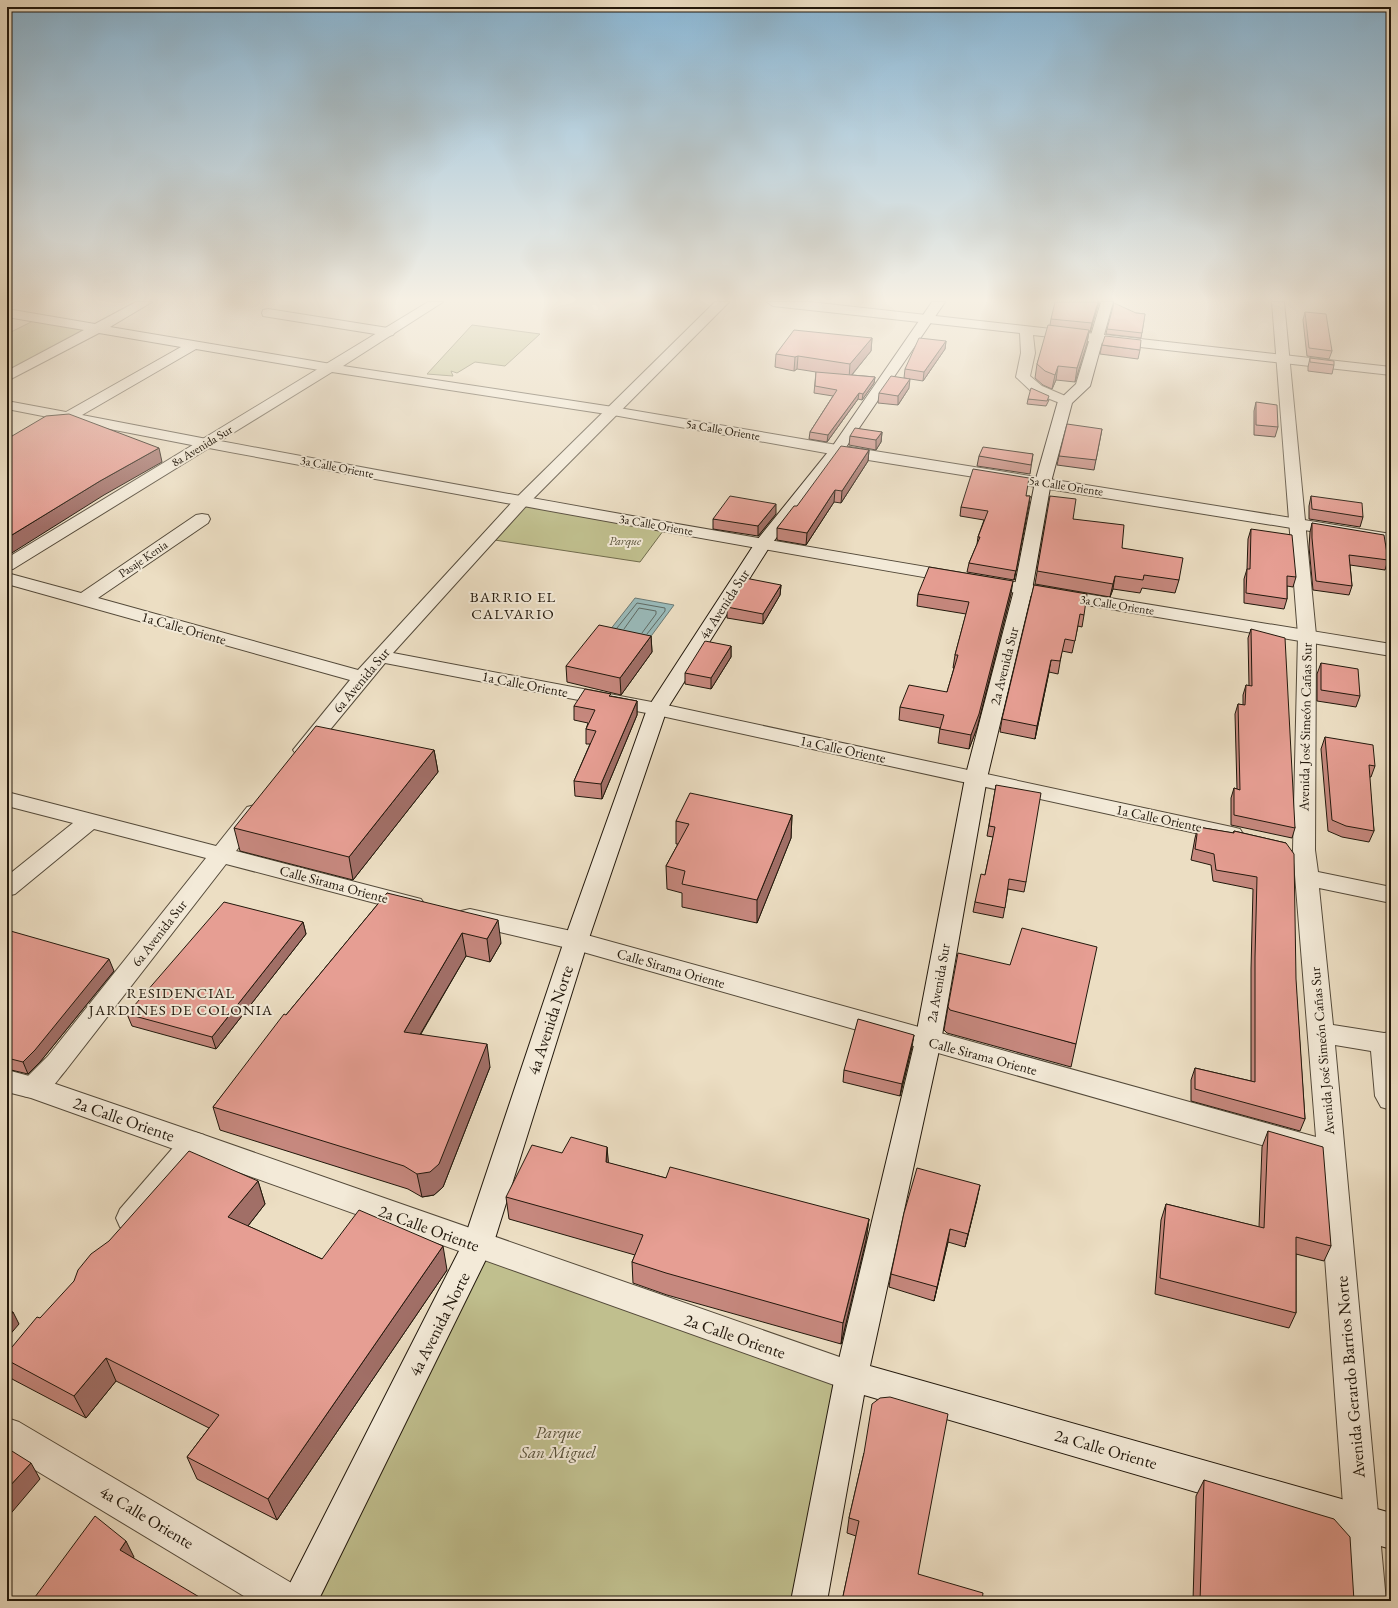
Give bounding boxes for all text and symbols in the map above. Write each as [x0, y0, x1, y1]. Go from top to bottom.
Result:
street label: 5a Calle Oriente [685, 416, 761, 444]
street label: 8a Avenida Sur [169, 422, 235, 470]
street label: 3a Calle Oriente [299, 452, 375, 482]
street label: 5a Calle Oriente [1028, 472, 1104, 500]
street label: 3a Calle Oriente [618, 511, 694, 539]
park label: Parque [609, 533, 642, 549]
street label: Pasaje Kenia [115, 537, 171, 581]
street label: 4a Avenida Sur [695, 565, 753, 642]
district label: BARRIO EL CALVARIO [470, 587, 556, 623]
street label: 3a Calle Oriente [1079, 591, 1155, 619]
street label: 1a Calle Oriente [140, 607, 229, 649]
street label: 2a Avenida Sur [986, 625, 1022, 707]
street label: Avenida José Simeón Cañas Sur [1295, 642, 1315, 812]
street label: 6a Avenida Sur [328, 643, 394, 716]
street label: 1a Calle Oriente [481, 667, 570, 701]
street label: 1a Calle Oriente [799, 731, 888, 767]
street label: 1a Calle Oriente [1115, 800, 1204, 836]
street label: Calle Sirama Oriente [278, 861, 391, 907]
street label: 6a Avenida Sur [127, 896, 191, 970]
street label: 2a Avenida Sur [922, 942, 954, 1024]
street label: Calle Sirama Oriente [615, 944, 728, 992]
street label: 4a Avenida Norte [522, 962, 578, 1078]
street label: Avenida José Simeón Cañas Sur [1306, 966, 1338, 1137]
district label: RESIDENCIAL JARDINES DE COLONIA [87, 983, 273, 1019]
street label: Calle Sirama Oriente [927, 1033, 1040, 1079]
street label: 2a Calle Oriente [70, 1091, 178, 1147]
street label: 2a Calle Oriente [376, 1200, 483, 1257]
street label: 4a Avenida Norte [403, 1268, 475, 1380]
street label: Avenida Gerardo Barrios Norte [1330, 1275, 1370, 1480]
street label: 2a Calle Oriente [681, 1308, 789, 1364]
park label: Parque San Miguel [519, 1421, 597, 1463]
street label: 2a Calle Oriente [1052, 1424, 1160, 1474]
street label: 4a Calle Oriente [96, 1480, 198, 1554]

